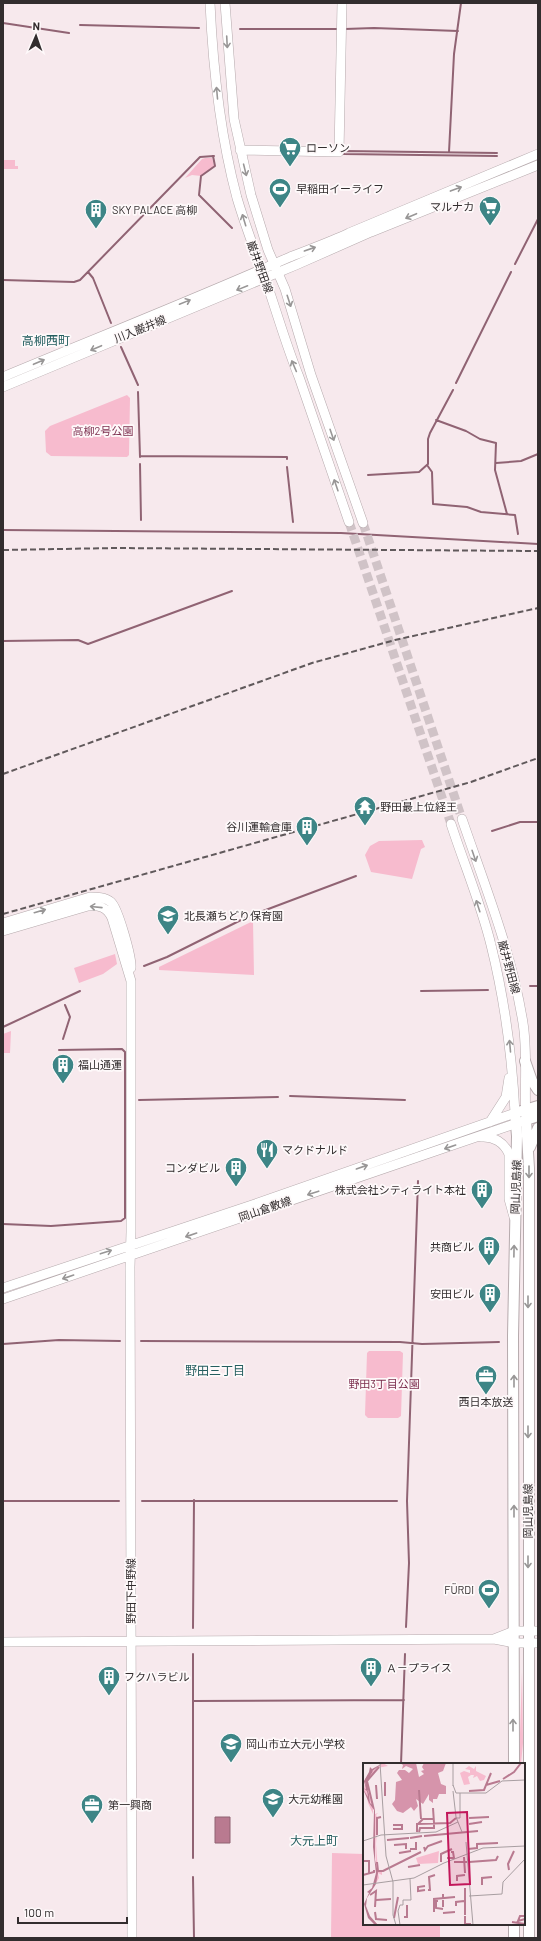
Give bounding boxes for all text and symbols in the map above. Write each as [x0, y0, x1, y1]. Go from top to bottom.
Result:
north arrow [16, 16, 56, 56]
text: N [32, 19, 40, 32]
one-way arrow [224, 35, 231, 48]
one-way arrow [214, 87, 221, 100]
supermarket icon: ローソン [277, 135, 303, 168]
place label: ローソン [306, 141, 350, 154]
one-way arrow [242, 164, 249, 177]
sports icon: 早稲田イーライフ [267, 176, 293, 209]
place label: 早稲田イーライフ [296, 182, 384, 195]
one-way arrow [450, 184, 462, 192]
supermarket icon: マルナカ [477, 194, 503, 227]
building icon: SKY PALACE 高柳 [83, 197, 109, 230]
place label: マルナカ [430, 200, 474, 213]
place label: SKY PALACE 高柳 [112, 203, 197, 216]
one-way arrow [405, 213, 417, 220]
one-way arrow [240, 214, 247, 227]
street label: 巌井野田線 [245, 239, 276, 295]
one-way arrow [304, 245, 316, 253]
one-way arrow [236, 284, 248, 292]
one-way arrow [286, 294, 293, 307]
one-way arrow [179, 298, 191, 306]
street label: 川入巌井線 [112, 312, 168, 345]
district label: 高柳西町 [22, 333, 70, 347]
one-way arrow [90, 344, 102, 352]
one-way arrow [33, 358, 45, 366]
one-way arrow [290, 360, 298, 372]
park label: 高柳2号公園 [73, 424, 133, 437]
one-way arrow [329, 429, 337, 441]
one-way arrow [332, 480, 340, 492]
temple icon: 野田最上位経王 [352, 794, 378, 827]
place label: 野田最上位経王 [380, 800, 457, 813]
building icon: 谷川運輸倉庫 [294, 814, 320, 847]
place label: 谷川運輸倉庫 [226, 820, 292, 833]
one-way arrow [471, 850, 479, 862]
one-way arrow [474, 901, 482, 913]
one-way arrow [90, 903, 103, 910]
school or university icon: 北長瀬ちどり保育園 [155, 903, 181, 936]
one-way arrow [34, 907, 47, 914]
place label: 北長瀬ちどり保育園 [184, 909, 283, 922]
street label: 巌井野田線 [496, 939, 523, 995]
one-way arrow [507, 1040, 514, 1053]
building icon: 福山通運 [50, 1052, 76, 1085]
place label: 福山通運 [78, 1058, 122, 1071]
restaurant icon: マクドナルド [254, 1137, 280, 1170]
place label: マクドナルド [282, 1143, 348, 1156]
one-way arrow [444, 1143, 456, 1151]
building icon: コンダビル [223, 1155, 249, 1188]
street label: 岡山児島線 [508, 1159, 523, 1215]
place label: コンダビル [165, 1161, 220, 1174]
one-way arrow [356, 1163, 369, 1170]
one-way arrow [525, 1165, 533, 1178]
building icon: 株式会社シティライト本社 [469, 1177, 495, 1210]
place label: 株式会社シティライト本社 [335, 1183, 466, 1196]
one-way arrow [308, 1189, 320, 1197]
street label: 岡山倉敷線 [237, 1193, 293, 1224]
one-way arrow [185, 1232, 197, 1240]
building icon: 共商ビル [476, 1234, 502, 1267]
place label: 共商ビル [430, 1240, 474, 1253]
one-way arrow [510, 1245, 518, 1258]
one-way arrow [99, 1248, 112, 1255]
one-way arrow [62, 1274, 74, 1282]
building icon: 安田ビル [477, 1281, 503, 1314]
place label: 安田ビル [430, 1287, 474, 1300]
one-way arrow [524, 1295, 532, 1308]
district label: 野田三丁目 [185, 1363, 245, 1377]
office icon: 西日本放送 [473, 1363, 499, 1396]
one-way arrow [510, 1375, 518, 1388]
park label: 野田3丁目公園 [348, 1377, 420, 1390]
place label: 西日本放送 [459, 1395, 514, 1408]
one-way arrow [524, 1425, 532, 1438]
street label: 岡山児島線 [521, 1484, 534, 1539]
one-way arrow [510, 1505, 518, 1518]
one-way arrow [524, 1555, 532, 1568]
street label: 野田下中野線 [124, 1558, 137, 1624]
sports icon: FÜRDI [476, 1577, 502, 1610]
place label: FÜRDI [444, 1582, 474, 1596]
building icon: Ａ－プライス [358, 1655, 384, 1688]
place label: Ａ－プライス [386, 1661, 452, 1674]
building icon: フクハラビル [96, 1664, 122, 1697]
place label: フクハラビル [124, 1670, 189, 1683]
one-way arrow [509, 1719, 517, 1732]
school or university icon: 岡山市立大元小学校 [218, 1731, 244, 1764]
place label: 岡山市立大元小学校 [246, 1737, 345, 1750]
inset map [363, 1763, 525, 1925]
school or university icon: 大元幼稚園 [260, 1786, 286, 1819]
office icon: 第一興商 [79, 1792, 105, 1825]
place label: 大元幼稚園 [288, 1792, 343, 1805]
place label: 第一興商 [108, 1798, 152, 1811]
district label: 大元上町 [290, 1833, 338, 1847]
scale bar [18, 1899, 127, 1925]
text: 100 m [24, 1905, 54, 1919]

